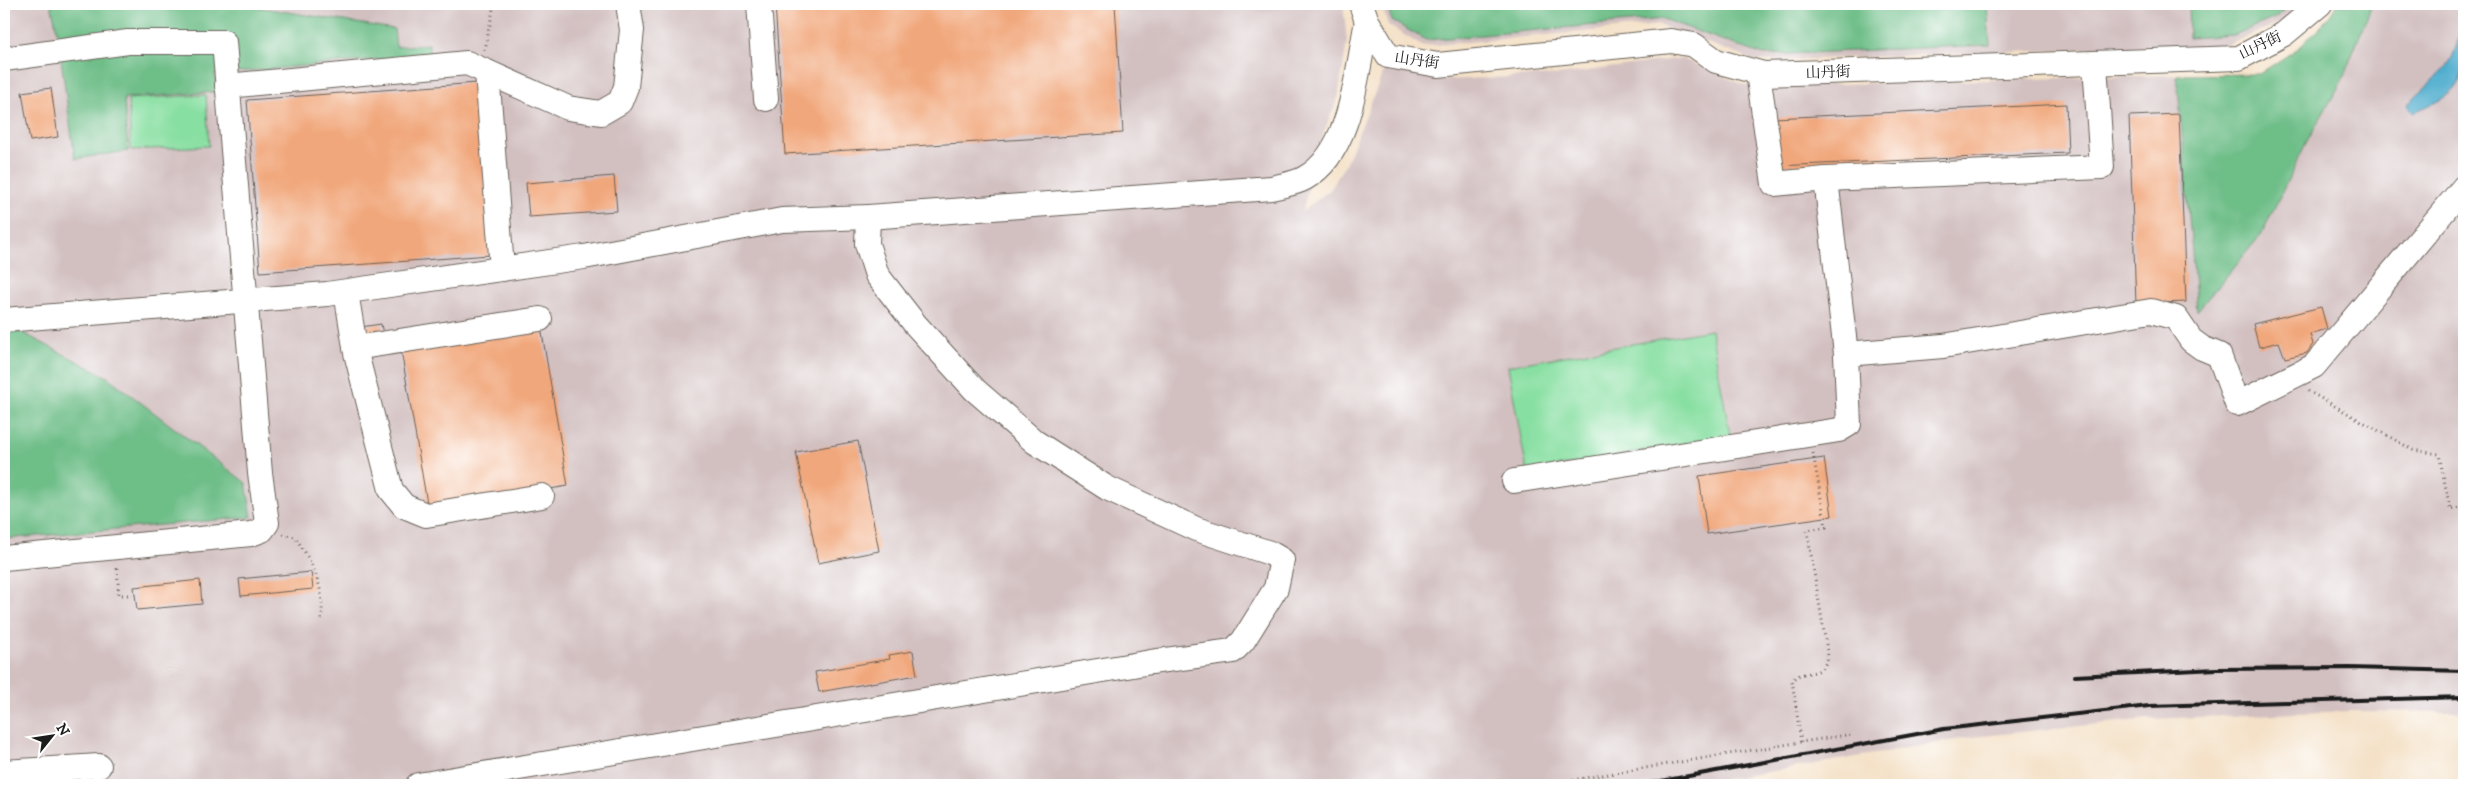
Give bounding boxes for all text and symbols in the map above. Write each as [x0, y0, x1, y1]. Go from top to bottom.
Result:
street label: 山丹街 [2236, 27, 2285, 64]
street label: 山丹街 [1393, 48, 1441, 73]
street label: 山丹街 [1805, 62, 1851, 83]
north arrow [28, 712, 78, 762]
text: N [52, 721, 73, 740]

